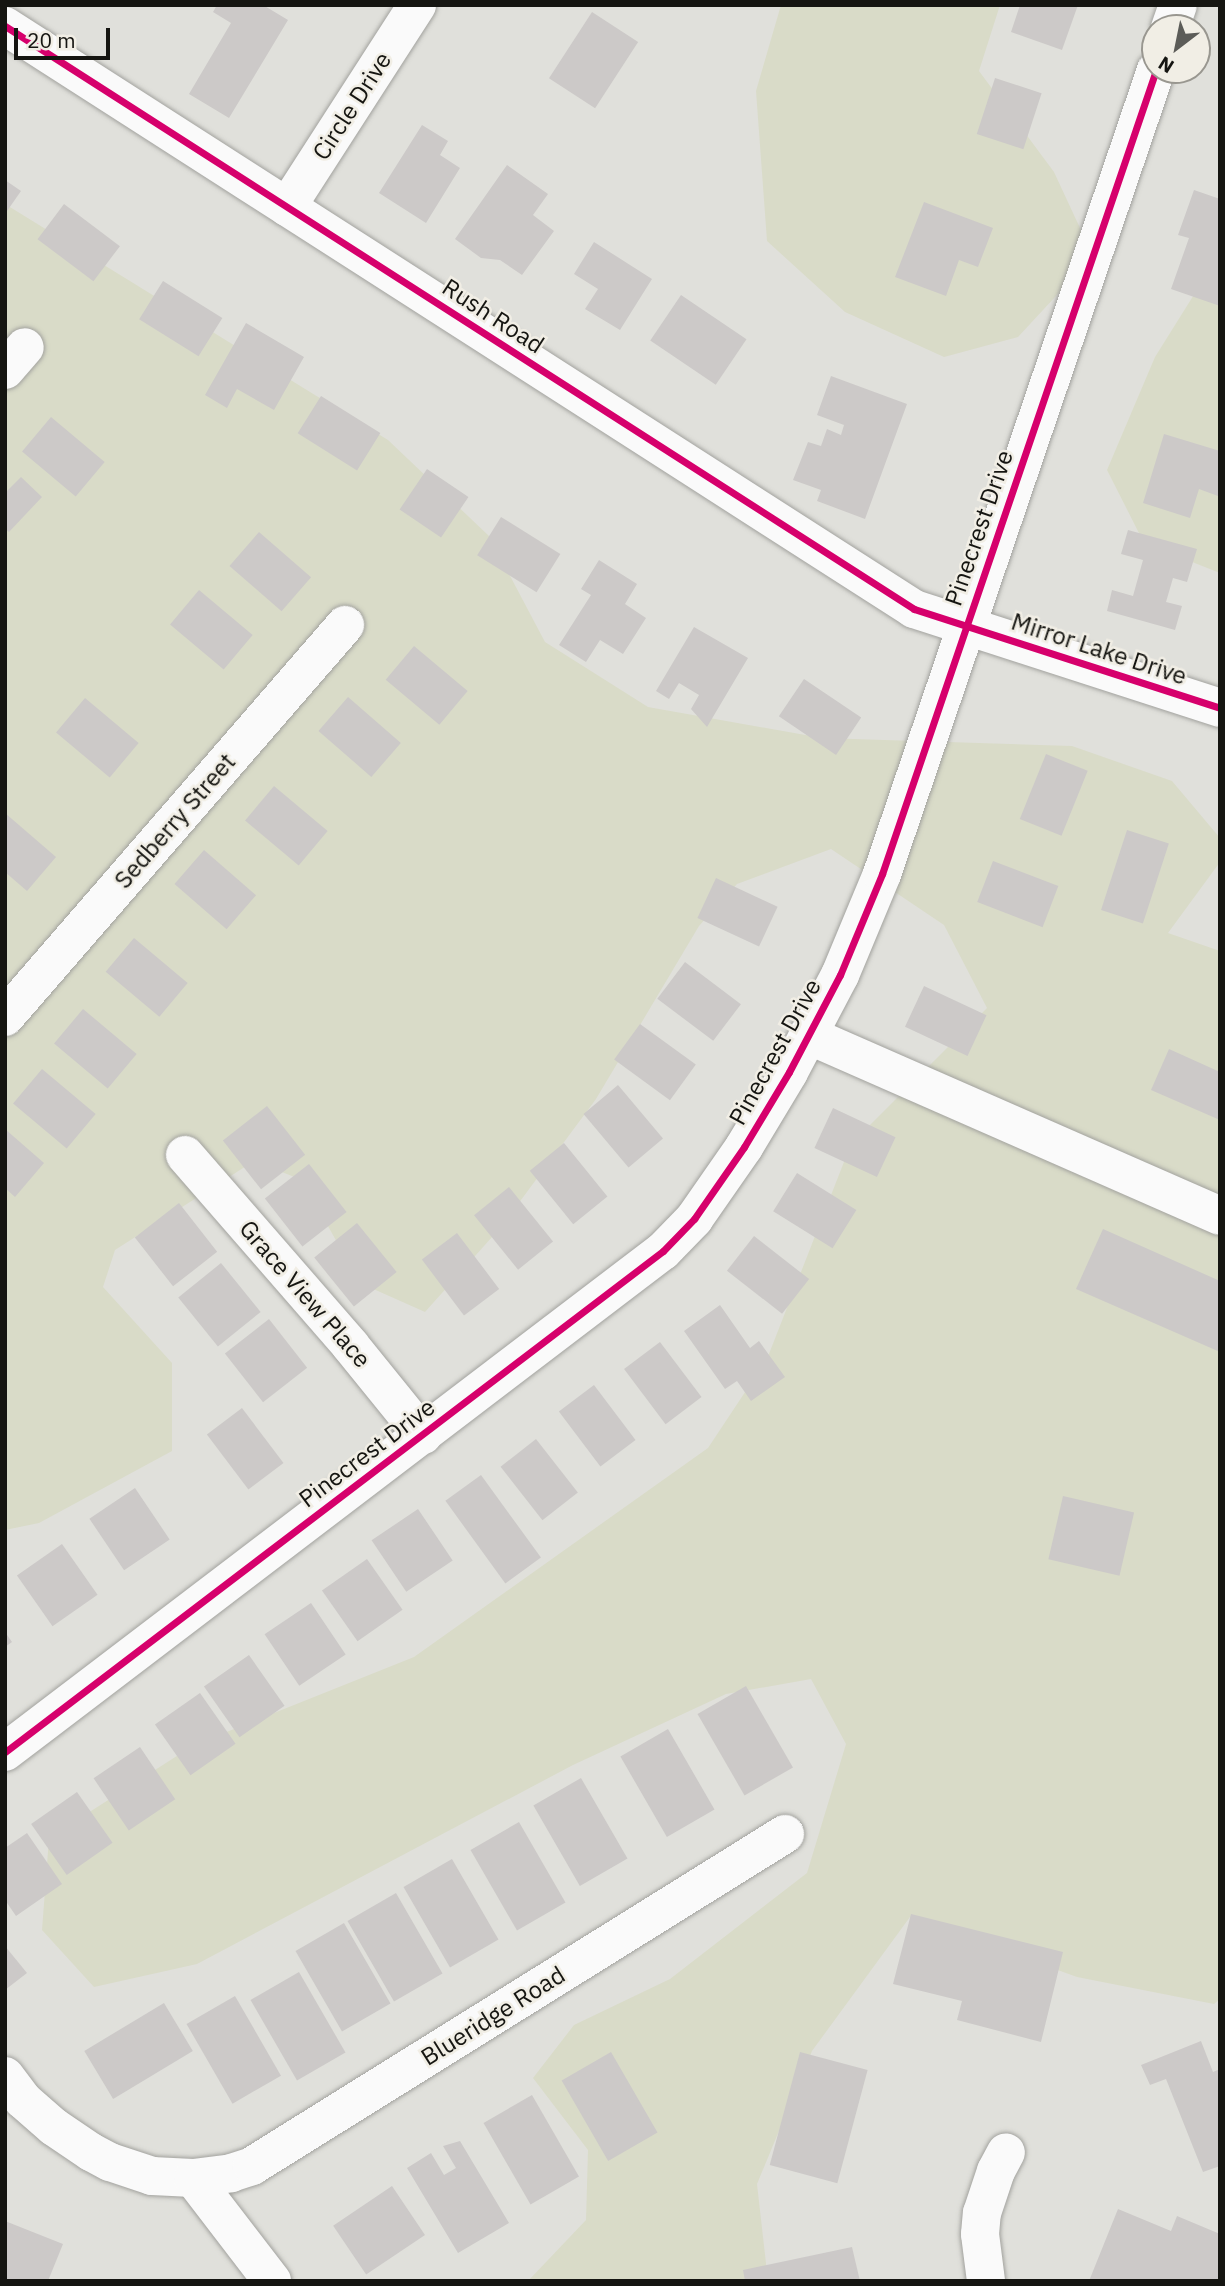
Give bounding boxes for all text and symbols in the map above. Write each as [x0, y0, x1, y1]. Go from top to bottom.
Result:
scale bar [18, 14, 114, 58]
north arrow [1141, 14, 1211, 84]
text: 20 m [27, 26, 76, 54]
street label: Circle Drive [306, 47, 398, 165]
text: N [1154, 51, 1178, 79]
street label: Rush Road [437, 273, 549, 359]
street label: Pinecrest Drive [939, 446, 1019, 610]
street label: Mirror Lake Drive [1008, 607, 1190, 691]
street label: Sedberry Street [109, 748, 241, 894]
street label: Pinecrest Drive [723, 974, 827, 1130]
street label: Grace View Place [233, 1214, 377, 1374]
street label: Pinecrest Drive [293, 1393, 441, 1513]
street label: Blueridge Road [416, 1960, 570, 2072]

